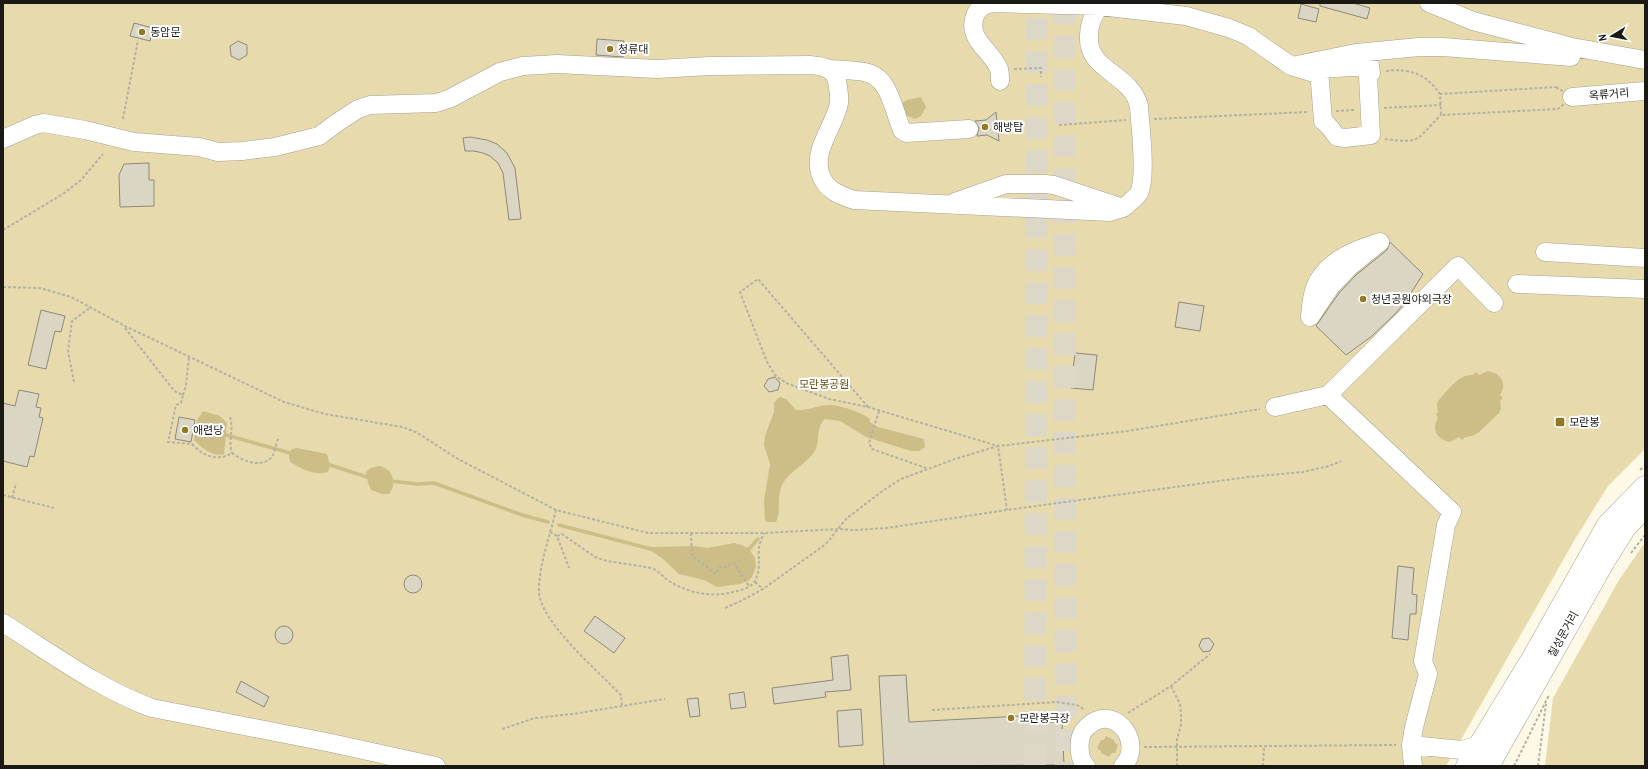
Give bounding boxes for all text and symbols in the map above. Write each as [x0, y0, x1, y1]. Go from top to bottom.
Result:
north arrow [1592, 16, 1632, 56]
place label: 동암문 [150, 25, 180, 39]
marker: 동암문 [137, 27, 147, 37]
text: N [1595, 33, 1610, 42]
place label: 청류대 [618, 42, 648, 56]
marker: 청류대 [605, 44, 615, 54]
street label: 옥류거리 [1588, 85, 1630, 103]
place label: 해방탑 [993, 120, 1023, 134]
marker: 해방탑 [980, 122, 990, 132]
place label: 청년공원야외극장 [1371, 292, 1452, 306]
marker: 청년공원야외극장 [1358, 294, 1368, 304]
park label: 모란봉공원 [799, 377, 849, 391]
place label: 모란봉 [1569, 415, 1599, 429]
marker: 모란봉 [1554, 416, 1566, 428]
place label: 애련당 [193, 423, 223, 437]
marker: 애련당 [180, 425, 190, 435]
street label: 칠성문거리 [1545, 608, 1581, 660]
place label: 모란봉극장 [1019, 711, 1070, 725]
marker: 모란봉극장 [1006, 713, 1016, 723]

